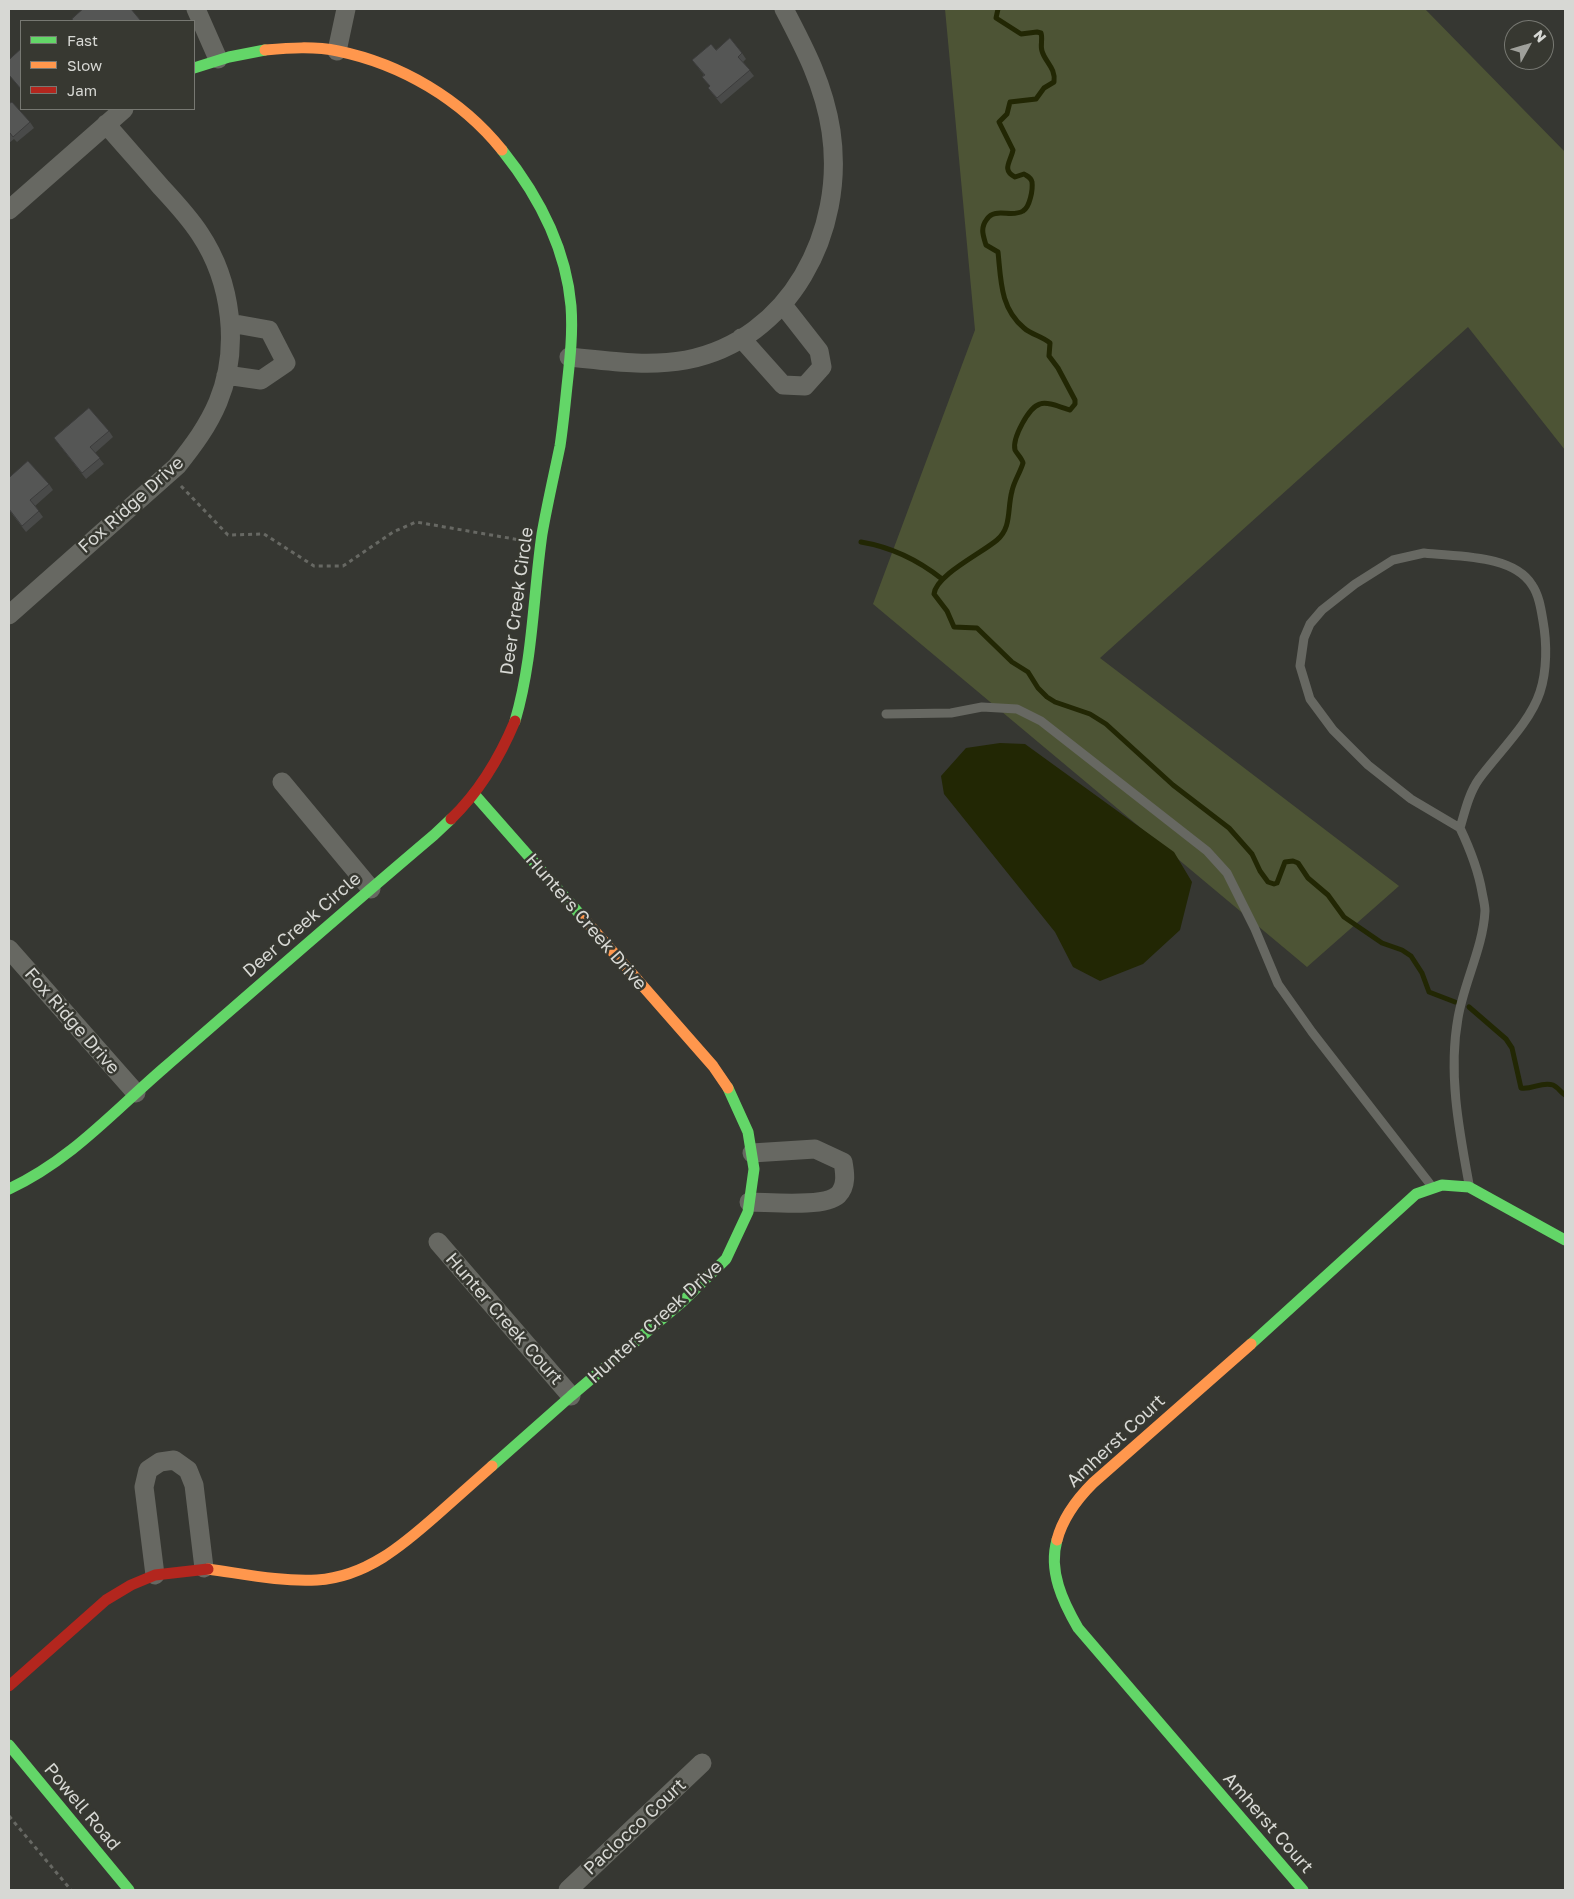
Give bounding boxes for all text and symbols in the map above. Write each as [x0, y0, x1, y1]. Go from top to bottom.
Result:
legend [20, 20, 195, 110]
north arrow [1504, 20, 1554, 70]
text: N [1530, 26, 1550, 45]
text: Fast [67, 31, 98, 49]
text: Slow [67, 56, 102, 74]
text: Jam [67, 81, 97, 99]
street label: Fox Ridge Drive [74, 452, 188, 558]
street label: Deer Creek Circle [496, 526, 538, 676]
street label: Hunters Creek Drive [521, 849, 651, 995]
street label: Deer Creek Circle [239, 868, 365, 982]
street label: Fox Ridge Drive [20, 963, 124, 1079]
street label: Hunter Creek Court [441, 1249, 567, 1389]
street label: Hunters Creek Drive [583, 1256, 727, 1388]
street label: Amherst Court [1062, 1390, 1170, 1492]
street label: Powell Road [39, 1759, 125, 1855]
street label: Amherst Court [1218, 1768, 1318, 1878]
street label: Paclocco Court [580, 1774, 690, 1880]

